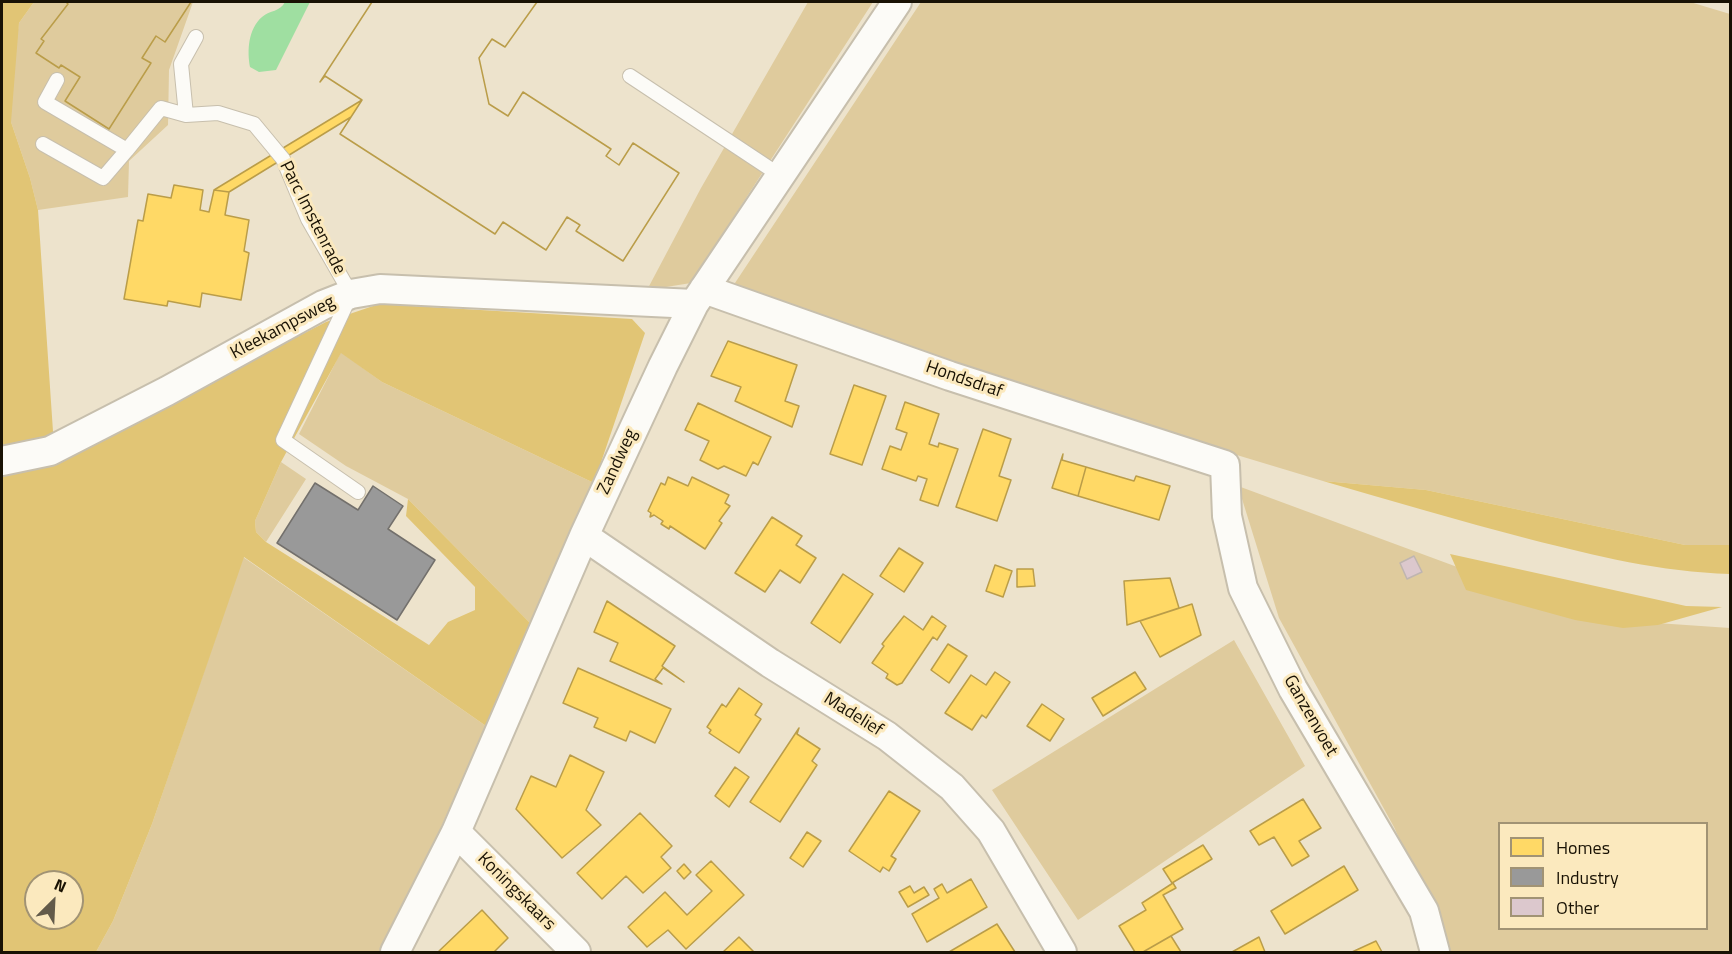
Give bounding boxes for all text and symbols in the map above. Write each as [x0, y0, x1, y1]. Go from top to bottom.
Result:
street label: Parc Imstenrade [274, 158, 350, 278]
street label: Kleekampsweg [227, 291, 339, 365]
street label: Hondsdraf [923, 357, 1005, 403]
street label: Zandweg [593, 426, 643, 498]
street label: Ganzenvoet [1278, 672, 1342, 760]
street label: Madelief [819, 688, 887, 742]
legend [1498, 822, 1708, 930]
text: Homes [1556, 834, 1610, 861]
street label: Koningskaars [472, 848, 560, 936]
text: Industry [1556, 864, 1619, 891]
north arrow [24, 870, 84, 930]
text: N [51, 872, 70, 899]
text: Other [1556, 894, 1599, 921]

